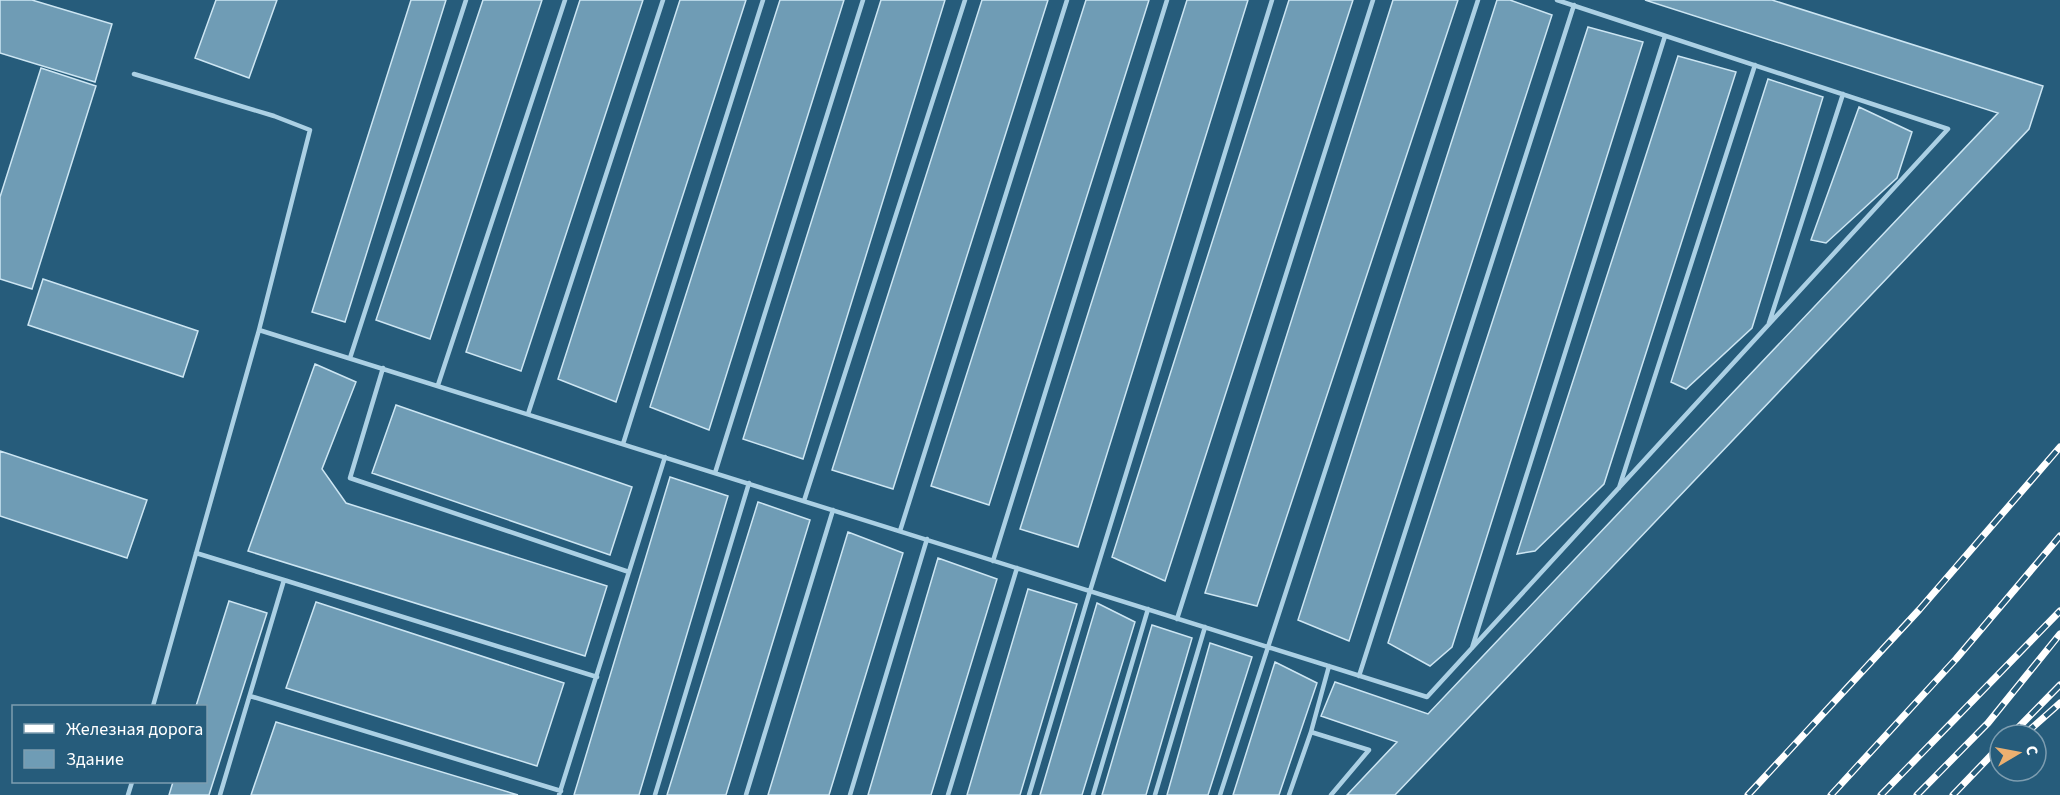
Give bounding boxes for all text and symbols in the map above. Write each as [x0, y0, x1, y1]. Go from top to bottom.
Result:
legend [12, 705, 207, 783]
text: Железная дорога [66, 717, 203, 742]
north arrow [1988, 723, 2048, 783]
text: С [2020, 744, 2043, 757]
text: Здание [66, 747, 124, 772]

